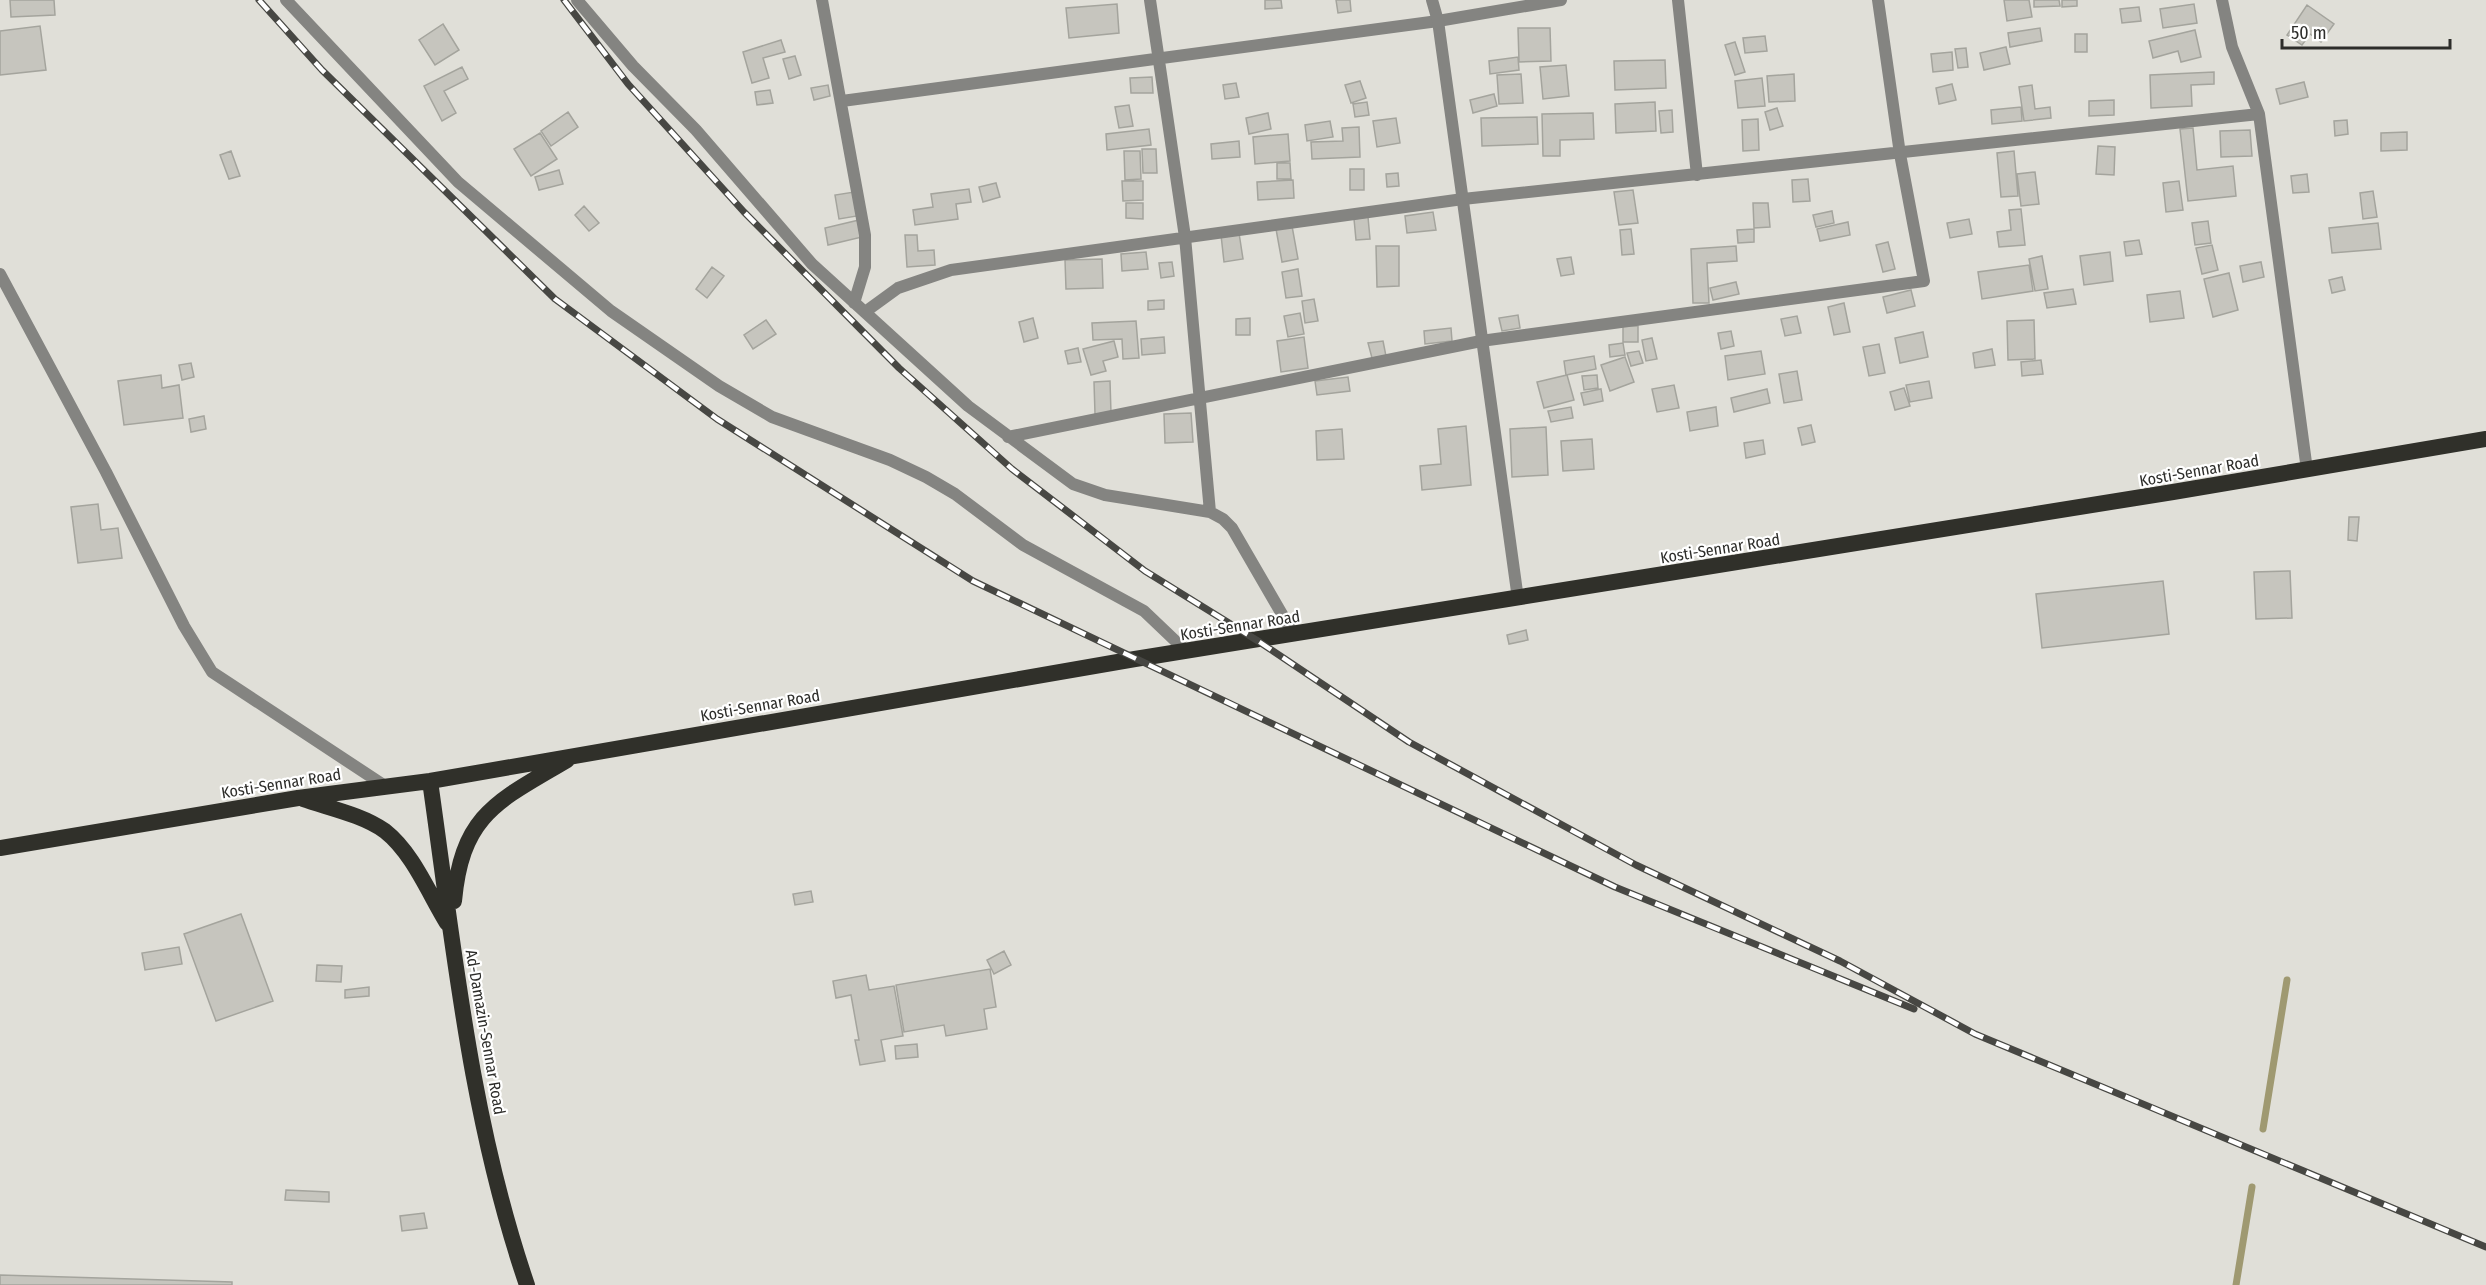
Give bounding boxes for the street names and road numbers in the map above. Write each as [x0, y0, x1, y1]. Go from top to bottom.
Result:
street label: Kosti-Sennar Road [2138, 451, 2260, 490]
street label: Kosti-Sennar Road [1659, 530, 1781, 567]
street label: Kosti-Sennar Road [1179, 607, 1301, 644]
street label: Kosti-Sennar Road [699, 686, 821, 725]
street label: Kosti-Sennar Road [220, 765, 342, 802]
street label: Ad-Damazin-Sennar Road [462, 948, 509, 1116]

